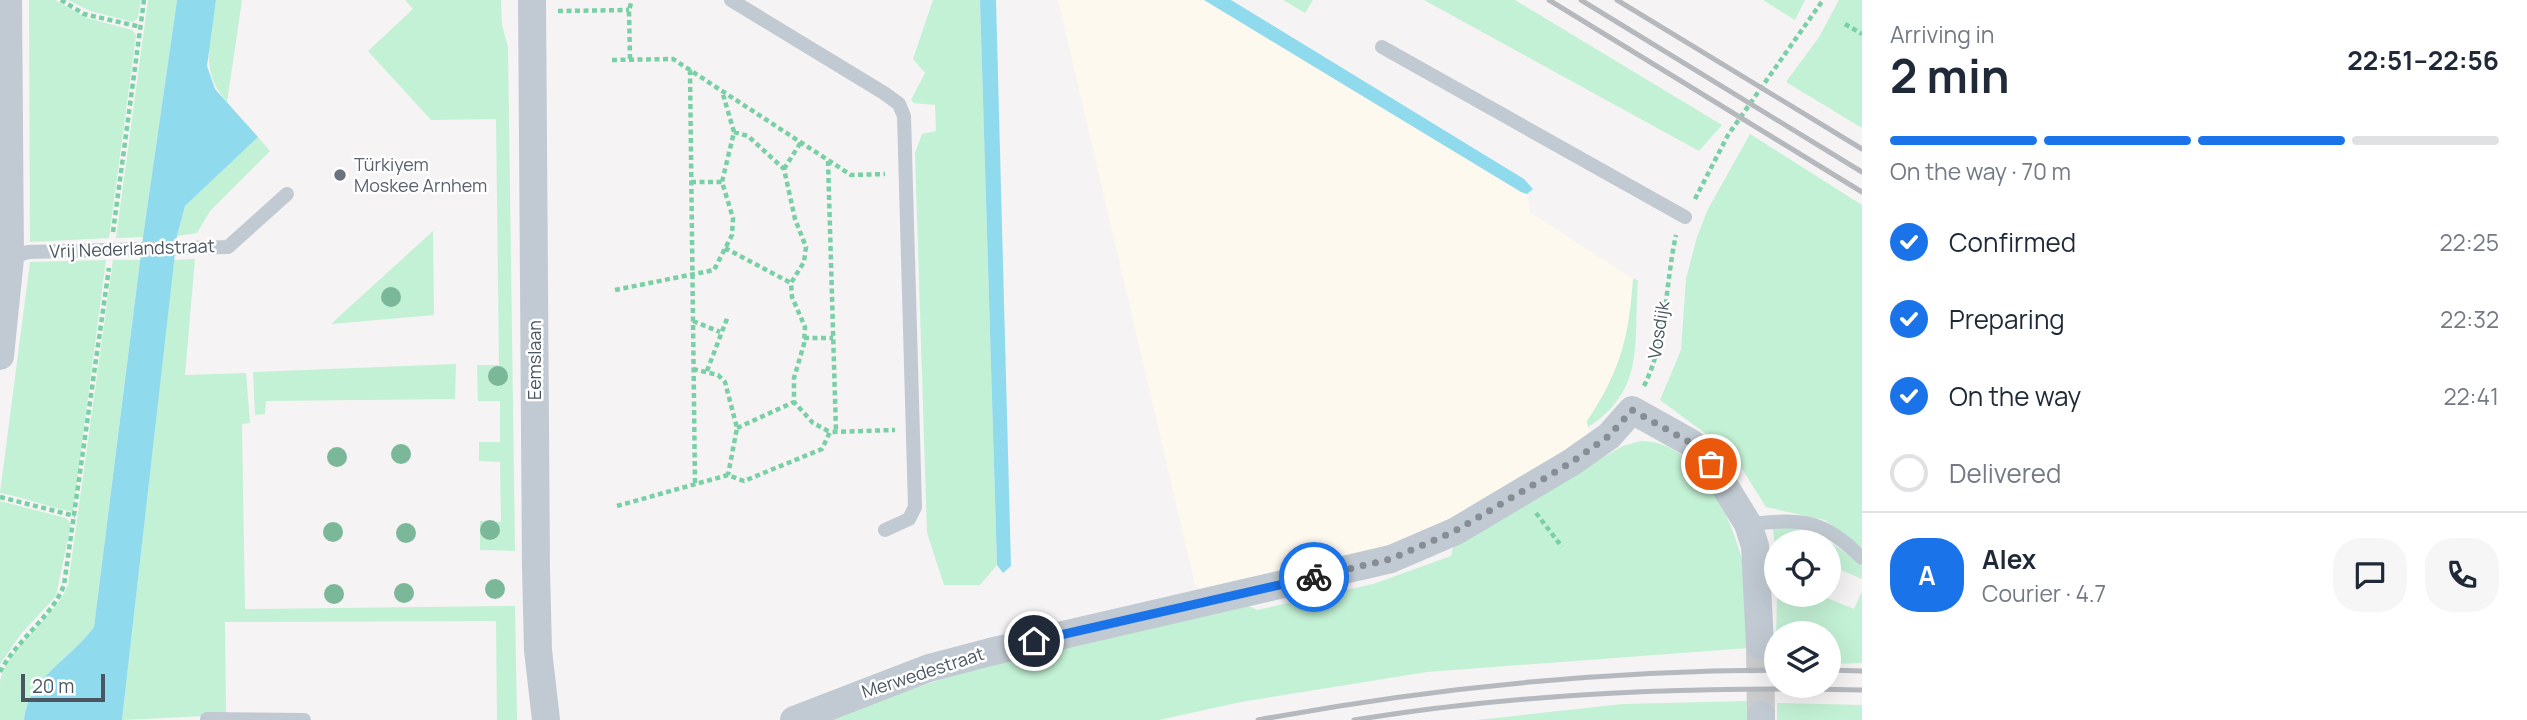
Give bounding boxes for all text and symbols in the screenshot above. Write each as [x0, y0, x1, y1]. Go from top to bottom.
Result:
text: Arriving in [1890, 18, 1995, 50]
text: 22:51–22:56 [2347, 42, 2499, 78]
text: 2 min [1890, 44, 2010, 107]
place label: Türkiyem Moskee Arnhem [354, 152, 487, 197]
text: On the way · 70 m [1890, 155, 2071, 187]
marker: Türkiyem Moskee Arnhem [332, 167, 348, 183]
icon: check [1890, 223, 1928, 261]
text: Confirmed [1949, 224, 2076, 260]
text: 22:25 [2440, 226, 2499, 258]
street label: Vrij Nederlandstraat [49, 233, 215, 263]
street label: Vosdijk [1642, 298, 1675, 360]
icon: check [1890, 300, 1928, 338]
text: Preparing [1949, 301, 2065, 337]
text: 22:32 [2440, 303, 2499, 335]
street label: Eemslaan [522, 320, 546, 400]
icon: check [1890, 377, 1928, 415]
text: On the way [1949, 378, 2081, 414]
text: 22:41 [2443, 380, 2499, 412]
pin [1681, 434, 1741, 494]
icon: bag [1692, 445, 1730, 483]
text: Delivered [1949, 455, 2061, 491]
map controls [1764, 530, 1841, 698]
button: locate [1764, 530, 1841, 607]
button: chat [2333, 538, 2407, 612]
button: phone [2425, 538, 2499, 612]
text: Alex [1982, 541, 2036, 577]
courier [1279, 542, 1349, 612]
text: A [1918, 557, 1936, 593]
icon: bike [1295, 558, 1333, 596]
text: Courier · 4.7 [1982, 577, 2106, 609]
pin [1004, 611, 1064, 671]
button: layers [1764, 621, 1841, 698]
icon: home [1015, 622, 1053, 660]
street label: Merwedestraat [858, 641, 987, 703]
scale bar [21, 671, 105, 703]
text: 20 m [32, 673, 74, 699]

